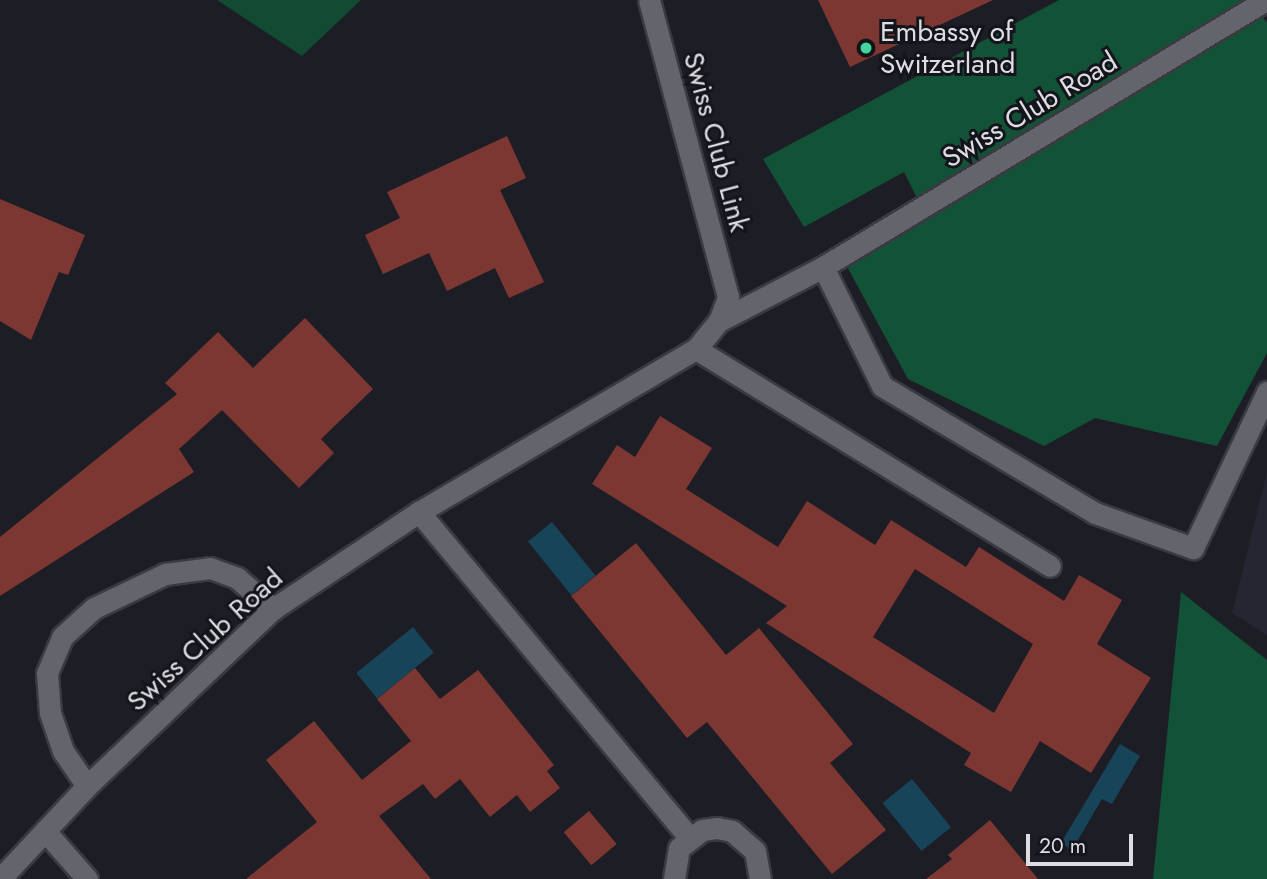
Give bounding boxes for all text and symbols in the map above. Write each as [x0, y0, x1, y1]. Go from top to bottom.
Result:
place label: Embassy of Switzerland [880, 15, 1015, 81]
marker: Embassy of Switzerland [858, 40, 874, 56]
street label: Swiss Club Road [937, 45, 1123, 175]
street label: Swiss Club Link [676, 49, 756, 235]
street label: Swiss Club Road [120, 561, 290, 719]
scale bar [1029, 820, 1136, 864]
text: 20 m [1039, 831, 1086, 861]

